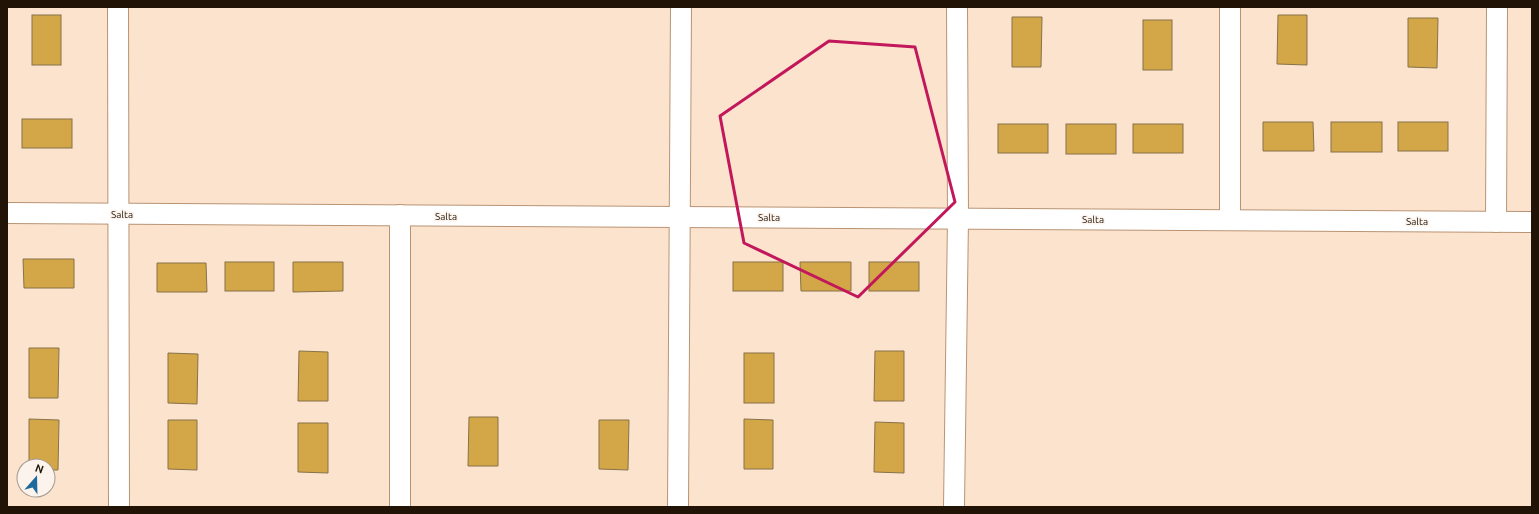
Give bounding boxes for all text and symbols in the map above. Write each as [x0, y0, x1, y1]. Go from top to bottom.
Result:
street label: Salta [111, 209, 133, 220]
street label: Salta [435, 211, 457, 222]
street label: Salta [758, 212, 780, 223]
street label: Salta [1082, 214, 1104, 225]
street label: Salta [1406, 216, 1428, 227]
north arrow [16, 458, 56, 498]
text: N [34, 462, 45, 476]

